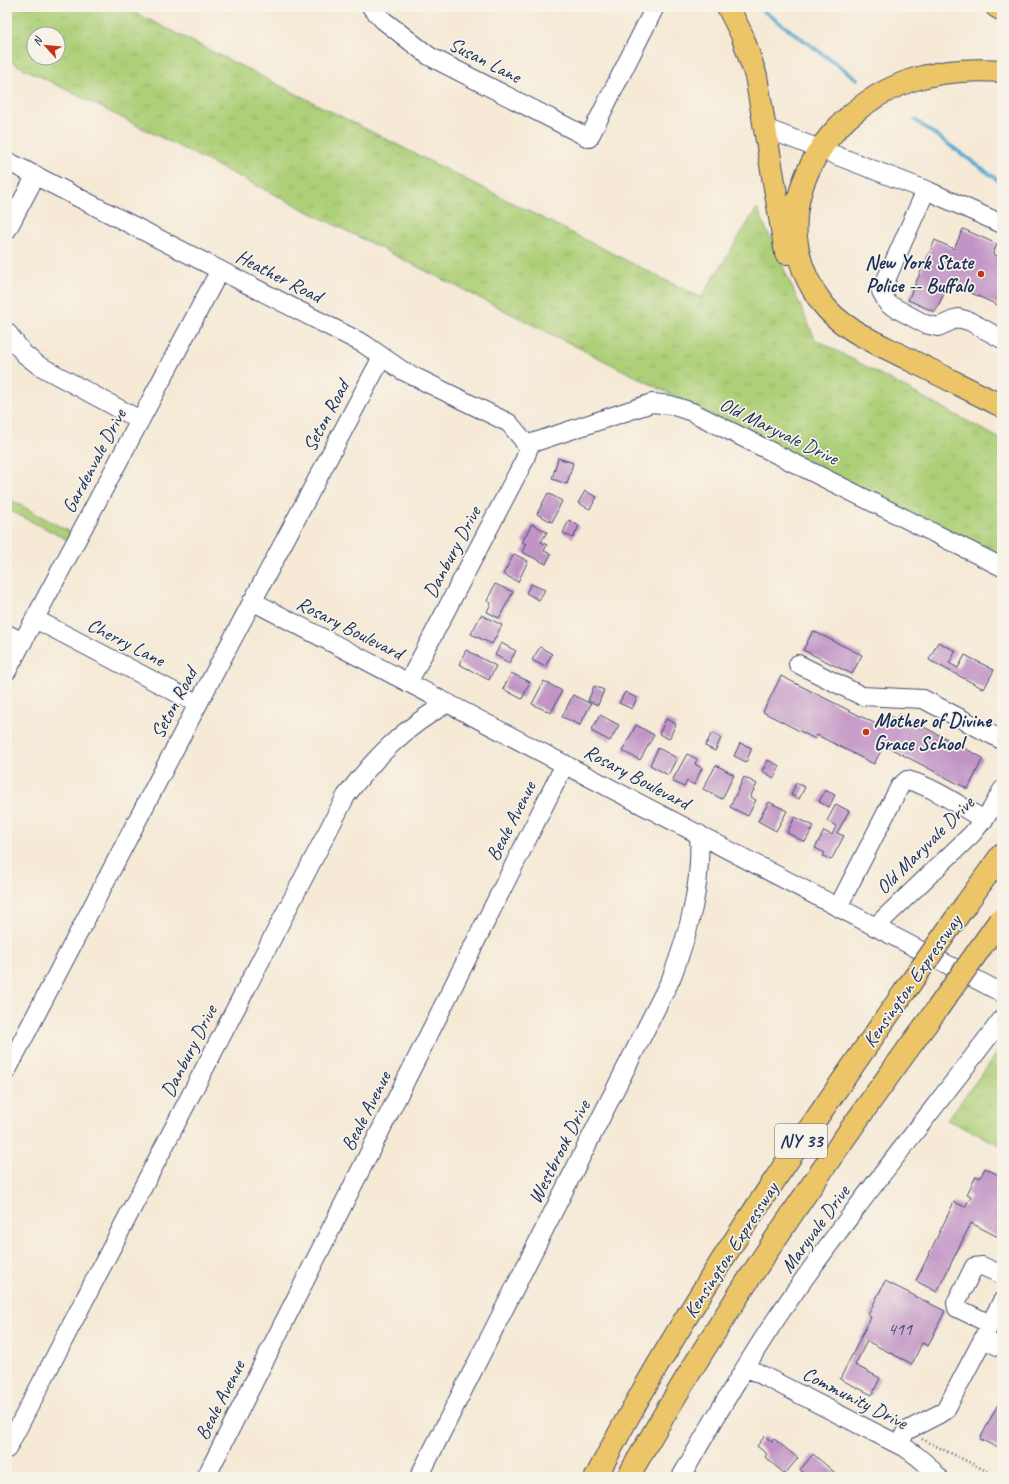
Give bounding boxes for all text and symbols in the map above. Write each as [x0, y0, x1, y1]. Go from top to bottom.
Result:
north arrow [26, 26, 66, 66]
street label: Susan Lane [445, 31, 527, 89]
text: N [29, 33, 46, 48]
street label: Heather Road [232, 244, 329, 310]
place label: New York State Police -- Buffalo [865, 250, 975, 298]
marker: New York State Police -- Buffalo [976, 269, 986, 279]
street label: Seton Road [297, 373, 357, 456]
street label: Old Maryvale Drive [716, 392, 844, 471]
street label: Gardenvale Drive [56, 403, 133, 517]
street label: Danbury Drive [418, 501, 487, 602]
street label: Rosary Boulevard [293, 591, 410, 667]
street label: Cherry Lane [83, 612, 170, 673]
street label: Seton Road [145, 660, 205, 743]
place label: Mother of Divine Grace School [874, 708, 992, 756]
marker: Mother of Divine Grace School [861, 727, 871, 737]
street label: Rosary Boulevard [580, 739, 697, 817]
street label: Beale Avenue [480, 776, 542, 865]
street label: Old Maryvale Drive [871, 790, 980, 899]
street label: Kensington Expressway [857, 908, 968, 1052]
street label: Danbury Drive [155, 999, 223, 1101]
street label: Beale Avenue [335, 1066, 397, 1155]
street label: Westbrook Drive [522, 1095, 596, 1208]
road number: NY 33 [775, 1124, 827, 1158]
street label: Kensington Expressway [678, 1176, 785, 1322]
street label: Maryvale Drive [775, 1179, 856, 1278]
house number: 411 [888, 1318, 913, 1340]
street label: Beale Avenue [189, 1355, 251, 1444]
street label: Community Drive [798, 1361, 913, 1436]

